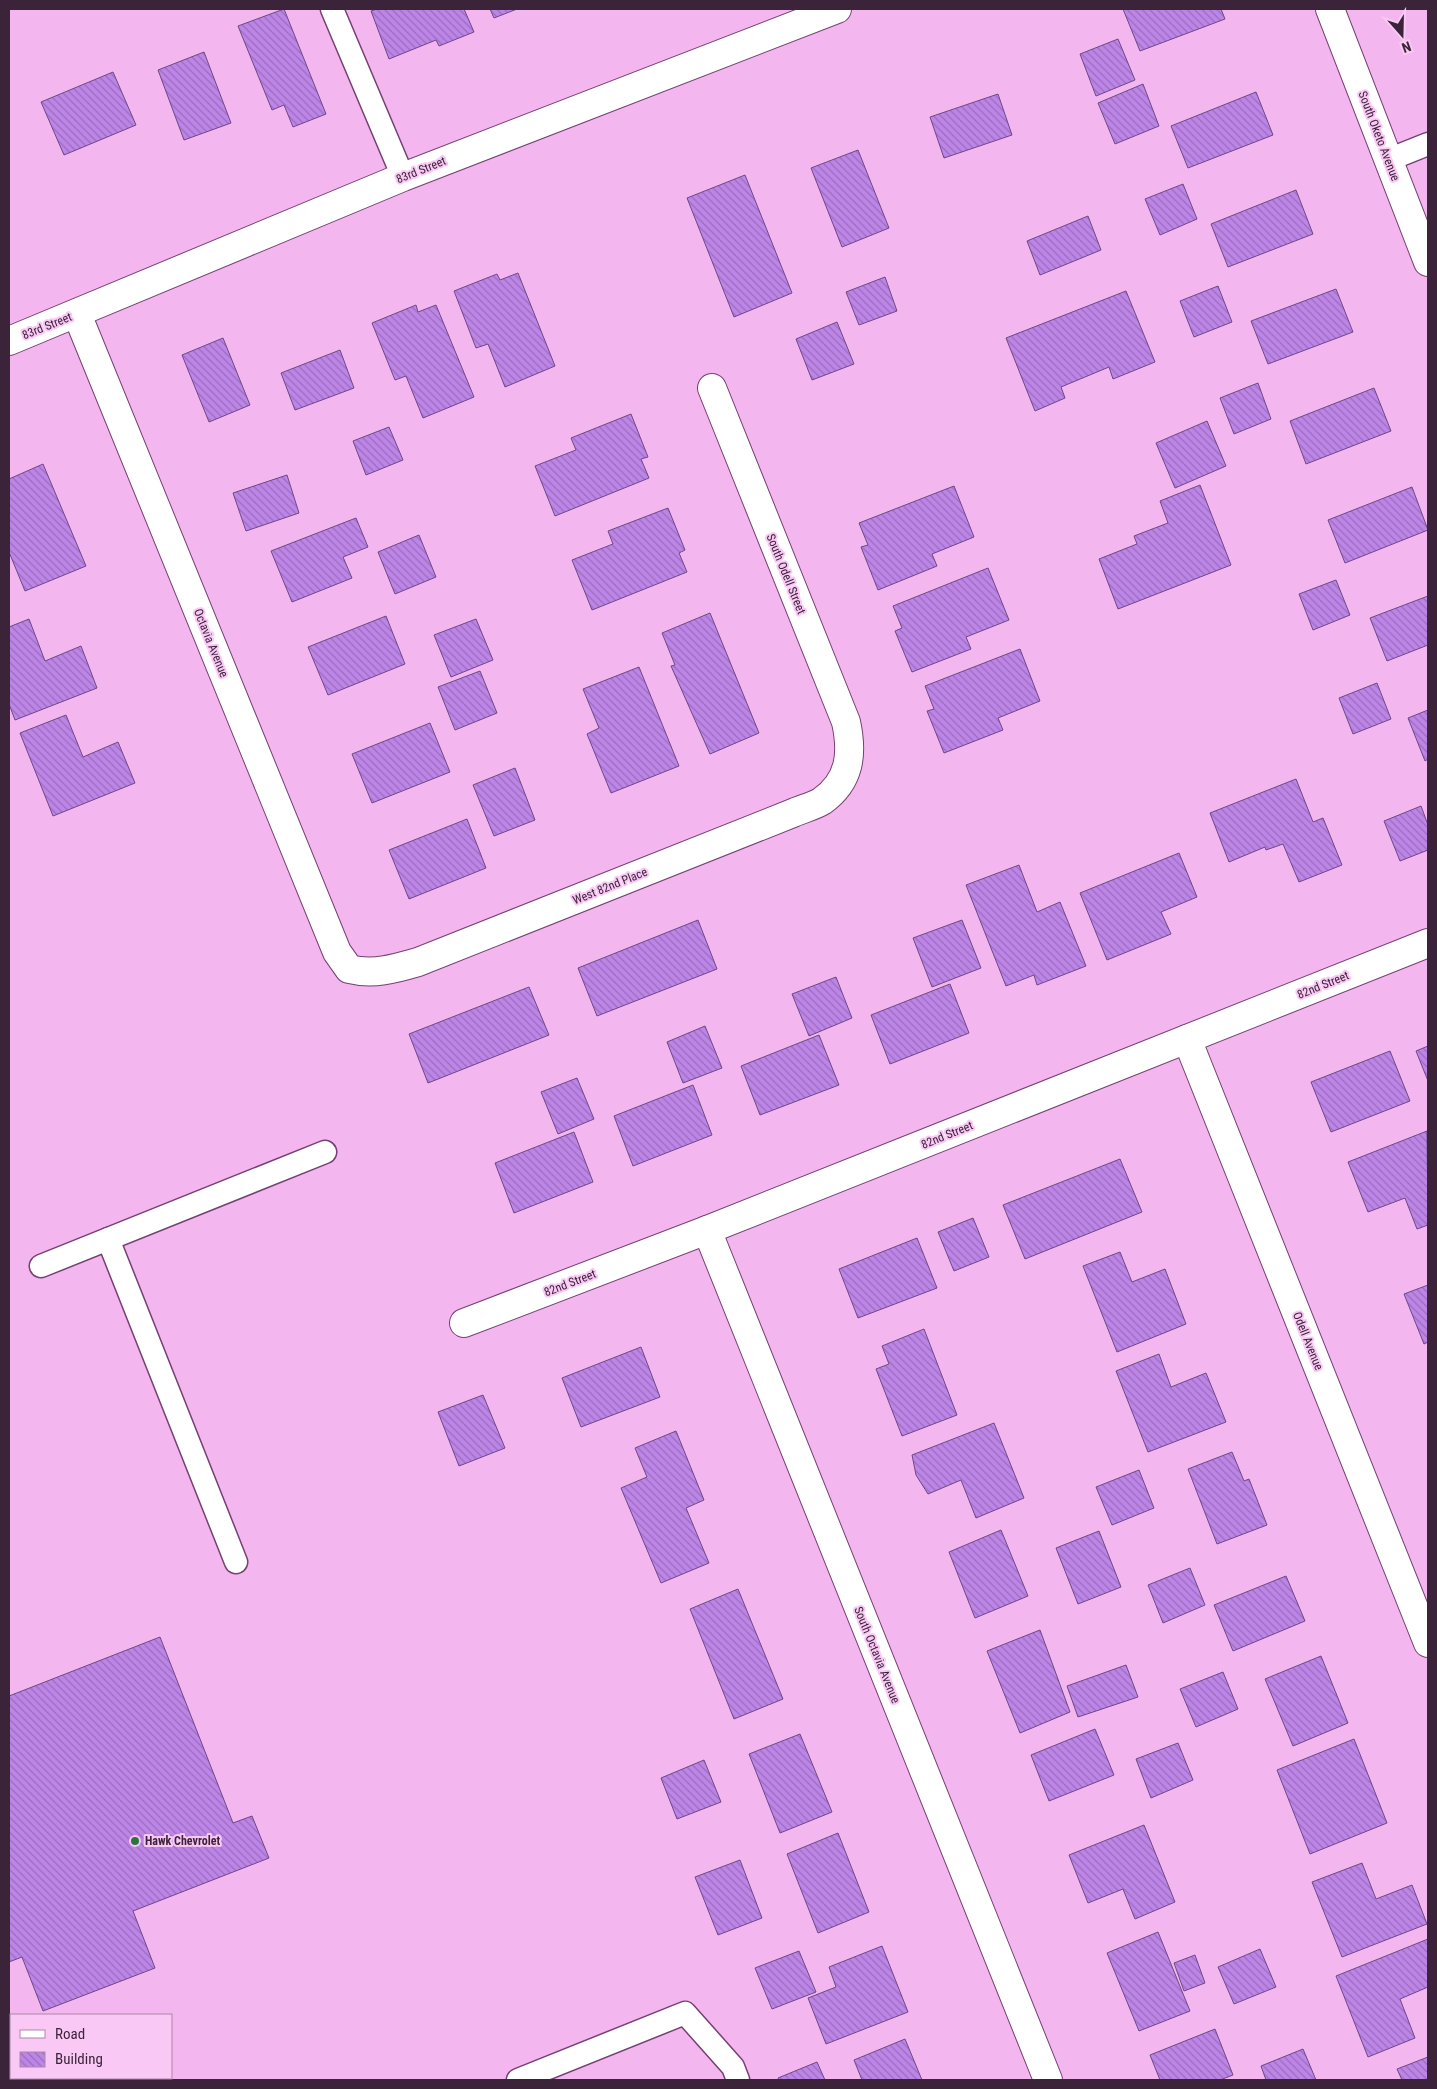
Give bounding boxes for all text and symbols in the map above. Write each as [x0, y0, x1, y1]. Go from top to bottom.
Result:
north arrow [1377, 10, 1427, 60]
text: N [1400, 38, 1413, 56]
street label: South Oketo Avenue [1355, 89, 1403, 183]
street label: 83rd Street [394, 154, 448, 186]
street label: 83rd Street [20, 310, 74, 342]
street label: South Odell Street [764, 532, 809, 617]
street label: Octavia Avenue [191, 607, 231, 680]
street label: West 82nd Place [571, 865, 650, 907]
street label: 82nd Street [1295, 968, 1351, 1002]
street label: 82nd Street [919, 1118, 975, 1152]
street label: 82nd Street [542, 1267, 598, 1299]
street label: Odell Avenue [1290, 1310, 1326, 1373]
street label: South Octavia Avenue [851, 1605, 903, 1706]
place label: Hawk Chevrolet [145, 1834, 220, 1848]
marker: Hawk Chevrolet [129, 1835, 141, 1847]
legend [10, 2014, 172, 2079]
text: Road [55, 2025, 85, 2043]
text: Building [55, 2050, 103, 2068]

